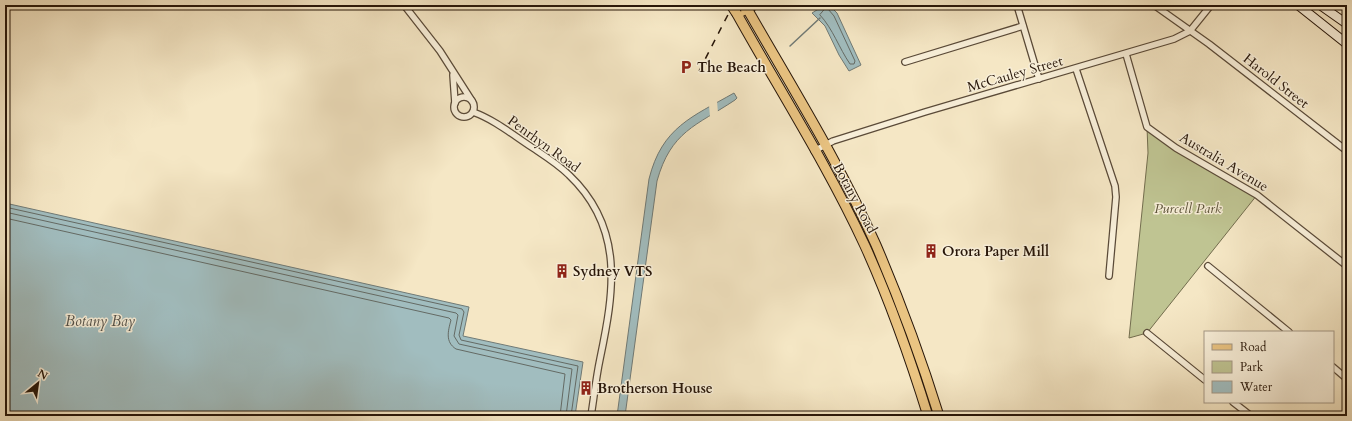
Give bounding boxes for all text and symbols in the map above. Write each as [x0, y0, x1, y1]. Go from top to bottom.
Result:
street label: Harold Street [1239, 49, 1313, 113]
street label: McCauley Street [965, 51, 1066, 97]
place label: The Beach [697, 58, 766, 77]
parking icon: The Beach [678, 59, 694, 75]
street label: Penrhyn Road [504, 111, 585, 177]
street label: Australia Avenue [1176, 128, 1272, 196]
street label: Botany Road [828, 159, 882, 237]
park label: Purcell Park [1154, 199, 1222, 218]
place label: Orora Paper Mill [942, 242, 1049, 261]
building icon: Orora Paper Mill [923, 243, 939, 259]
place label: Sydney VTS [573, 262, 652, 281]
building icon: Sydney VTS [554, 263, 570, 279]
water label: Botany Bay [65, 311, 136, 331]
legend [1204, 331, 1334, 403]
text: Road [1240, 339, 1267, 355]
text: Park [1240, 359, 1264, 375]
north arrow [18, 363, 58, 403]
text: N [35, 366, 51, 384]
place label: Brotherson House [597, 379, 713, 398]
text: Water [1239, 379, 1273, 395]
building icon: Brotherson House [578, 380, 594, 396]

